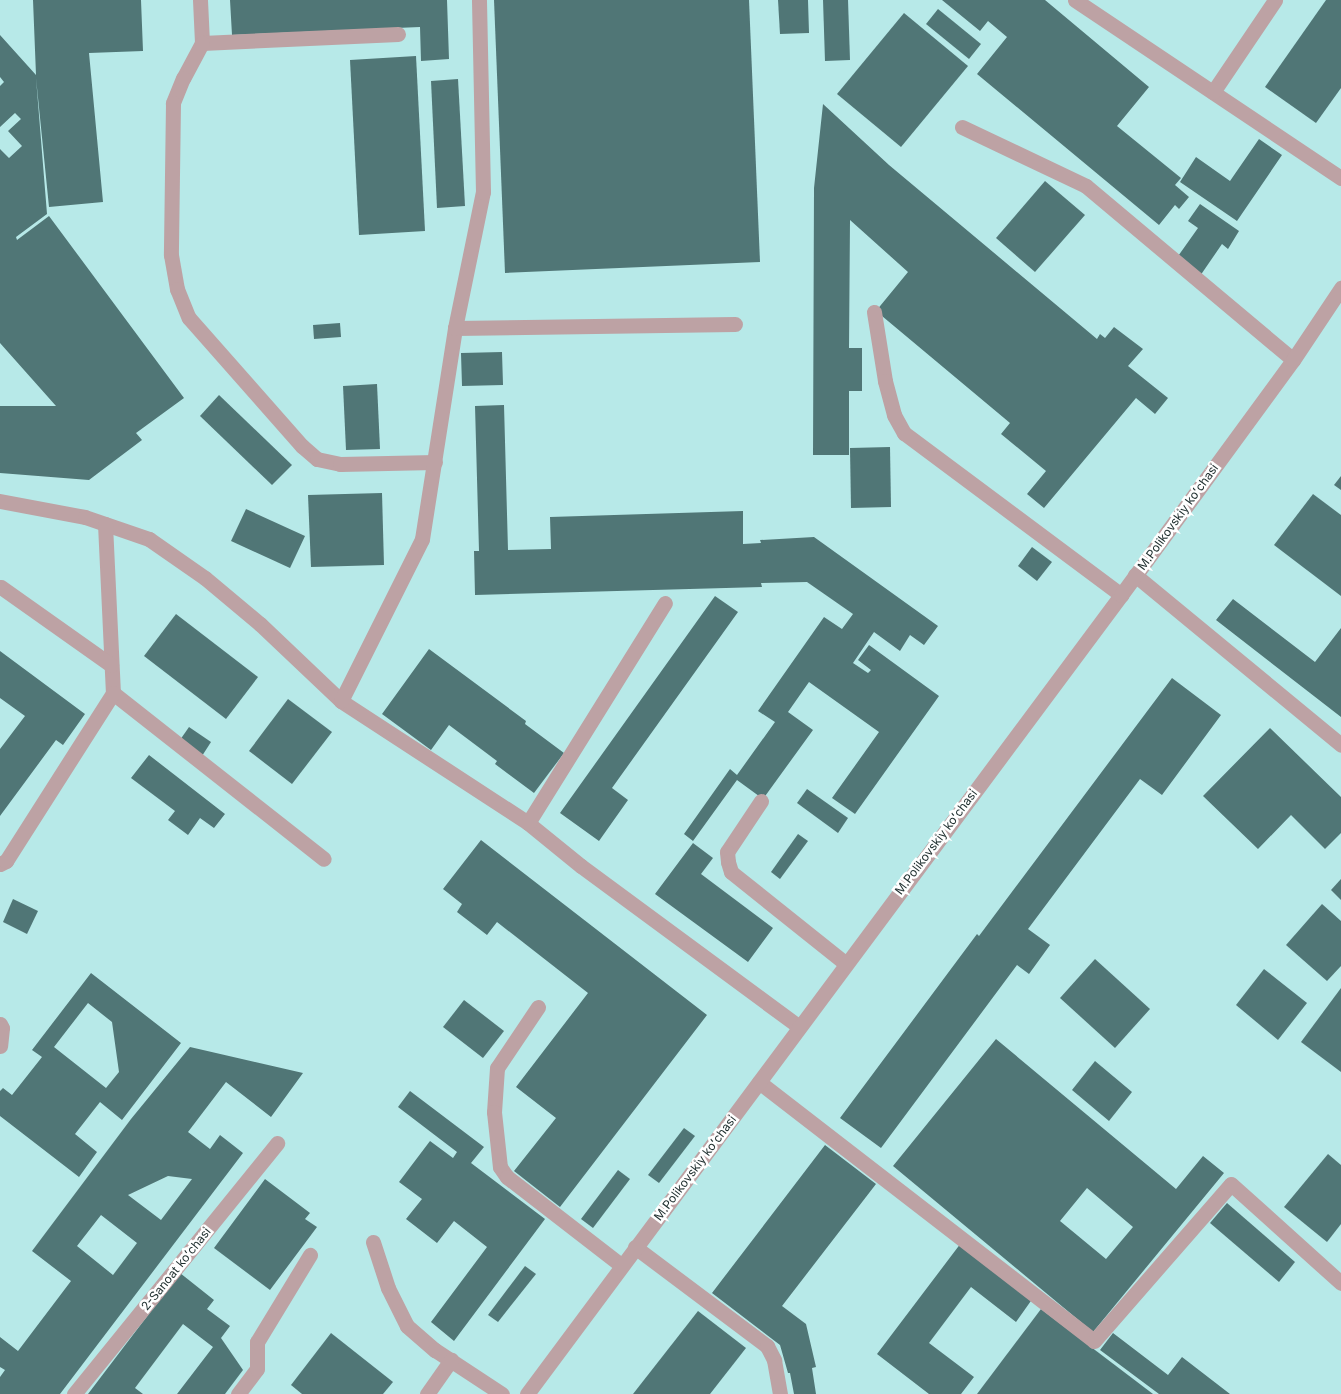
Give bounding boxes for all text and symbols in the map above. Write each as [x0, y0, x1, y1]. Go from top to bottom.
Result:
street label: M.Polikovskiy koʻchasi [1135, 461, 1221, 573]
street label: M.Polikovskiy koʻchasi [892, 787, 980, 897]
street label: M.Polikovskiy koʻchasi [651, 1113, 739, 1223]
street label: 2-Sanoat koʻchasi [138, 1225, 214, 1313]

